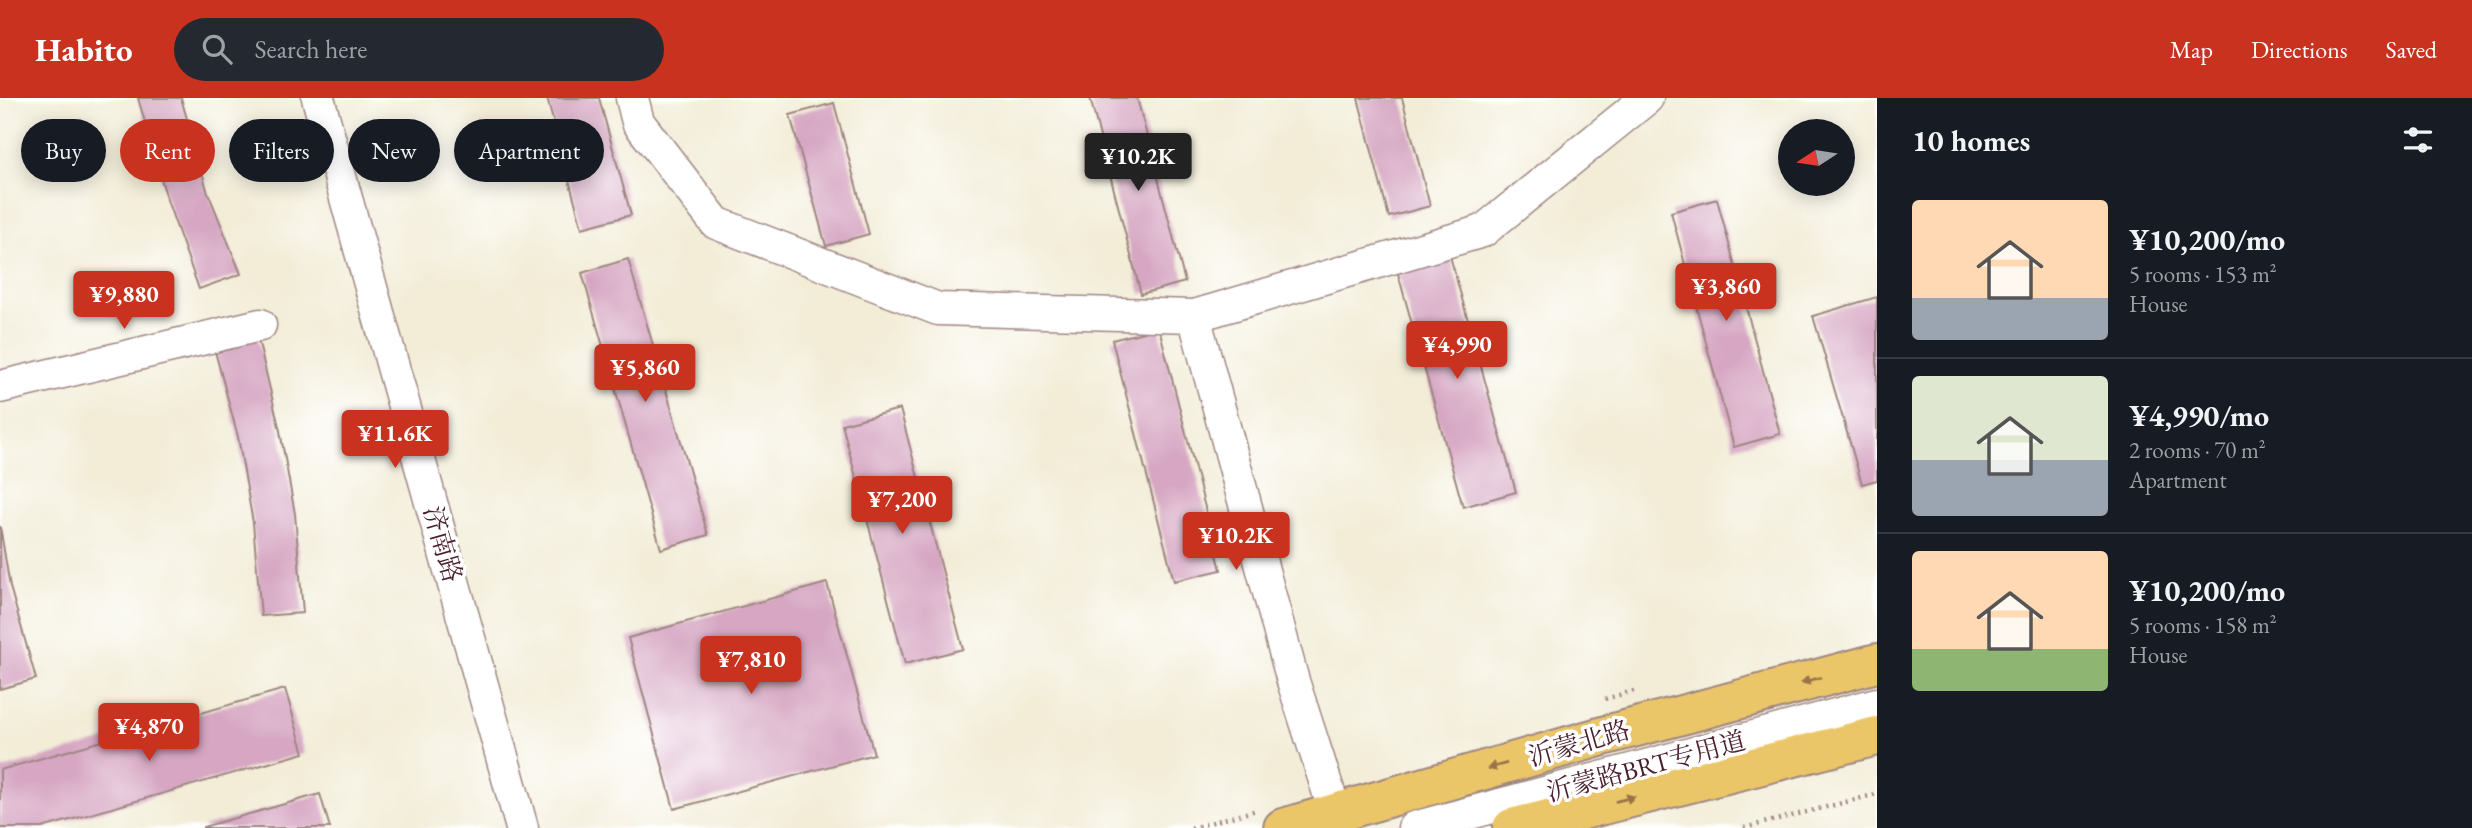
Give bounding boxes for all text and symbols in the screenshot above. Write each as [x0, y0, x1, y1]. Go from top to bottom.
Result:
search box [174, 18, 664, 81]
text: Habito [35, 28, 132, 71]
icon: search [198, 30, 236, 68]
text: Search here [254, 32, 367, 66]
text: Map [2170, 34, 2213, 65]
text: Directions [2251, 34, 2348, 65]
text: Saved [2386, 34, 2437, 65]
chip: Buy [21, 119, 106, 182]
chip: Rent [120, 119, 215, 182]
chip: Filters [229, 119, 334, 182]
chip: New [348, 119, 440, 182]
chip: Apartment [454, 119, 604, 182]
north arrow [1778, 119, 1855, 196]
map controls [1778, 119, 1855, 196]
text: 10 homes [1912, 121, 2030, 160]
icon: filters [2399, 121, 2437, 159]
pin: ¥10.2K [1081, 134, 1195, 193]
text: ¥10.2K [1101, 141, 1175, 171]
text: ¥10,200/mo [2129, 220, 2285, 259]
icon: home [1968, 228, 2052, 312]
text: 5 rooms · 153 m² [2129, 259, 2277, 289]
pin: ¥3,860 [1669, 264, 1783, 323]
text: ¥3,860 [1691, 271, 1761, 301]
pin: ¥9,880 [67, 272, 181, 331]
text: ¥9,880 [89, 279, 159, 309]
text: House [2129, 289, 2188, 319]
pin: ¥4,990 [1400, 322, 1514, 381]
text: ¥4,990 [1422, 329, 1492, 359]
pin: ¥5,860 [588, 344, 702, 404]
text: ¥5,860 [610, 352, 680, 382]
text: ¥4,990/mo [2129, 396, 2269, 435]
icon: home [1968, 404, 2052, 488]
pin: ¥11.6K [338, 410, 452, 470]
text: ¥11.6K [358, 418, 432, 448]
text: 2 rooms · 70 m² [2129, 435, 2266, 465]
text: Apartment [2129, 465, 2227, 495]
pin: ¥7,200 [845, 476, 959, 536]
text: ¥7,200 [867, 484, 937, 514]
street label: 济南路 [416, 502, 470, 586]
pin: ¥10.2K [1179, 512, 1293, 572]
text: ¥10.2K [1199, 520, 1273, 550]
text: ¥10,200/mo [2129, 571, 2285, 610]
icon: home [1968, 579, 2052, 663]
text: 5 rooms · 158 m² [2129, 610, 2277, 640]
pin: ¥7,810 [694, 636, 808, 696]
text: House [2129, 640, 2188, 670]
text: ¥7,810 [716, 644, 786, 674]
one-way arrow [1800, 675, 1822, 686]
pin: ¥4,870 [92, 704, 206, 763]
text: ¥4,870 [114, 711, 184, 741]
street label: 沂蒙北路 [1524, 712, 1634, 774]
street label: 沂蒙路BRT专用道 [1543, 723, 1749, 809]
one-way arrow [1486, 761, 1508, 772]
one-way arrow [1614, 794, 1636, 805]

